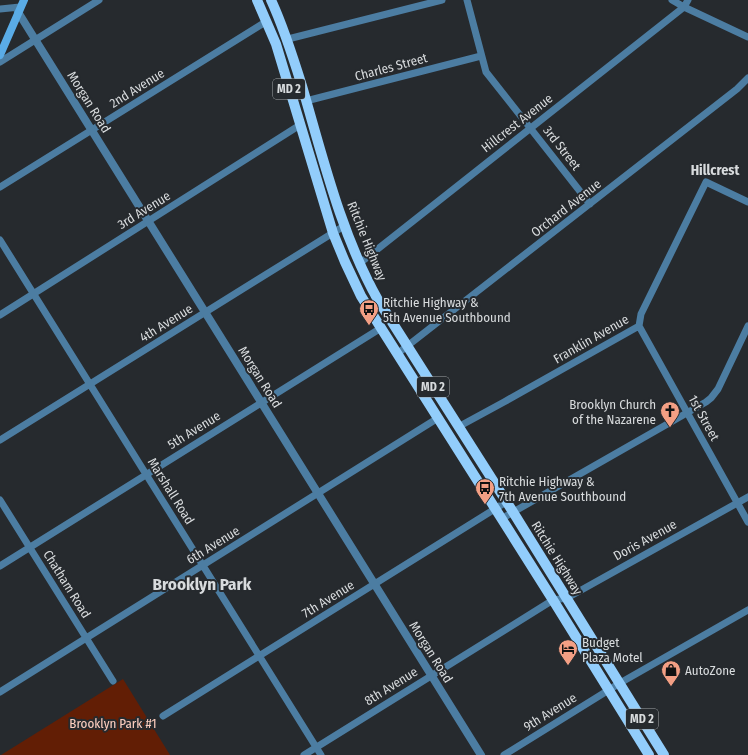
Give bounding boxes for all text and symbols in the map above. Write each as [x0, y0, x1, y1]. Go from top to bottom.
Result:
street label: Charles Street [353, 50, 430, 84]
street label: 2nd Avenue [107, 65, 167, 111]
street label: Morgan Road [64, 69, 114, 135]
road number: MD 2 [273, 79, 305, 99]
street label: Hillcrest Avenue [478, 91, 556, 155]
street label: 3rd Street [540, 123, 584, 174]
district label: Hillcrest [691, 162, 740, 179]
street label: Orchard Avenue [528, 176, 604, 240]
street label: 3rd Avenue [115, 188, 173, 232]
street label: Ritchie Highway [344, 199, 390, 283]
place label: Ritchie Highway & 5th Avenue Southbound [383, 295, 511, 325]
bus stop icon: Ritchie Highway & 5th Avenue Southbound [358, 298, 380, 326]
street label: 4th Avenue [137, 301, 195, 345]
street label: Franklin Avenue [551, 311, 631, 367]
street label: Morgan Road [235, 344, 285, 410]
road number: MD 2 [417, 377, 449, 397]
street label: 1st Street [685, 393, 723, 444]
place label: Brooklyn Church of the Nazarene [569, 397, 656, 427]
church icon: Brooklyn Church of the Nazarene [659, 400, 681, 428]
street label: 5th Avenue [165, 408, 223, 452]
street label: Marshall Road [145, 455, 197, 527]
place label: Ritchie Highway & 7th Avenue Southbound [499, 474, 626, 504]
bus stop icon: Ritchie Highway & 7th Avenue Southbound [474, 477, 496, 505]
street label: Doris Avenue [611, 516, 679, 564]
street label: Ritchie Highway [528, 518, 586, 598]
street label: 6th Avenue [184, 523, 242, 567]
street label: Chatham Road [40, 547, 94, 621]
district label: Brooklyn Park [153, 574, 252, 595]
street label: 7th Avenue [299, 577, 357, 621]
street label: Morgan Road [406, 619, 456, 685]
place label: Budget Plaza Motel [582, 635, 643, 665]
hotel icon: Budget Plaza Motel [557, 638, 579, 666]
shop icon: AutoZone [660, 659, 682, 687]
place label: AutoZone [685, 663, 736, 678]
street label: 8th Avenue [362, 664, 420, 708]
street label: 9th Avenue [521, 690, 579, 734]
road number: MD 2 [626, 709, 658, 729]
park label: Brooklyn Park #1 [69, 716, 157, 731]

